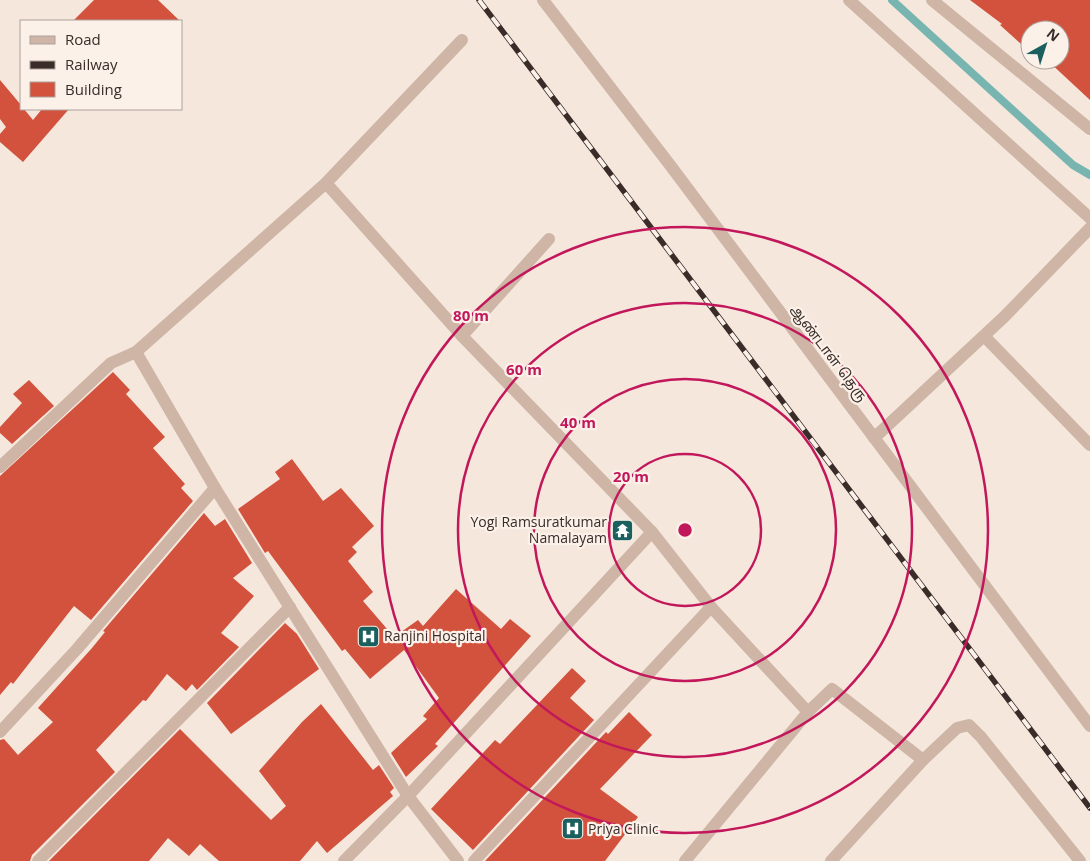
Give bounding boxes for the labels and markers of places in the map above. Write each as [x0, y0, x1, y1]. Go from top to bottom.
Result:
place label: Yogi Ramsuratkumar Namalayam [470, 512, 607, 547]
temple icon: Yogi Ramsuratkumar Namalayam [611, 518, 635, 542]
centre of rings [676, 521, 694, 539]
hospital icon: Ranjini Hospital [356, 624, 380, 648]
place label: Ranjini Hospital [384, 626, 486, 645]
hospital icon: Priya Clinic [560, 817, 584, 841]
place label: Priya Clinic [588, 819, 659, 838]

